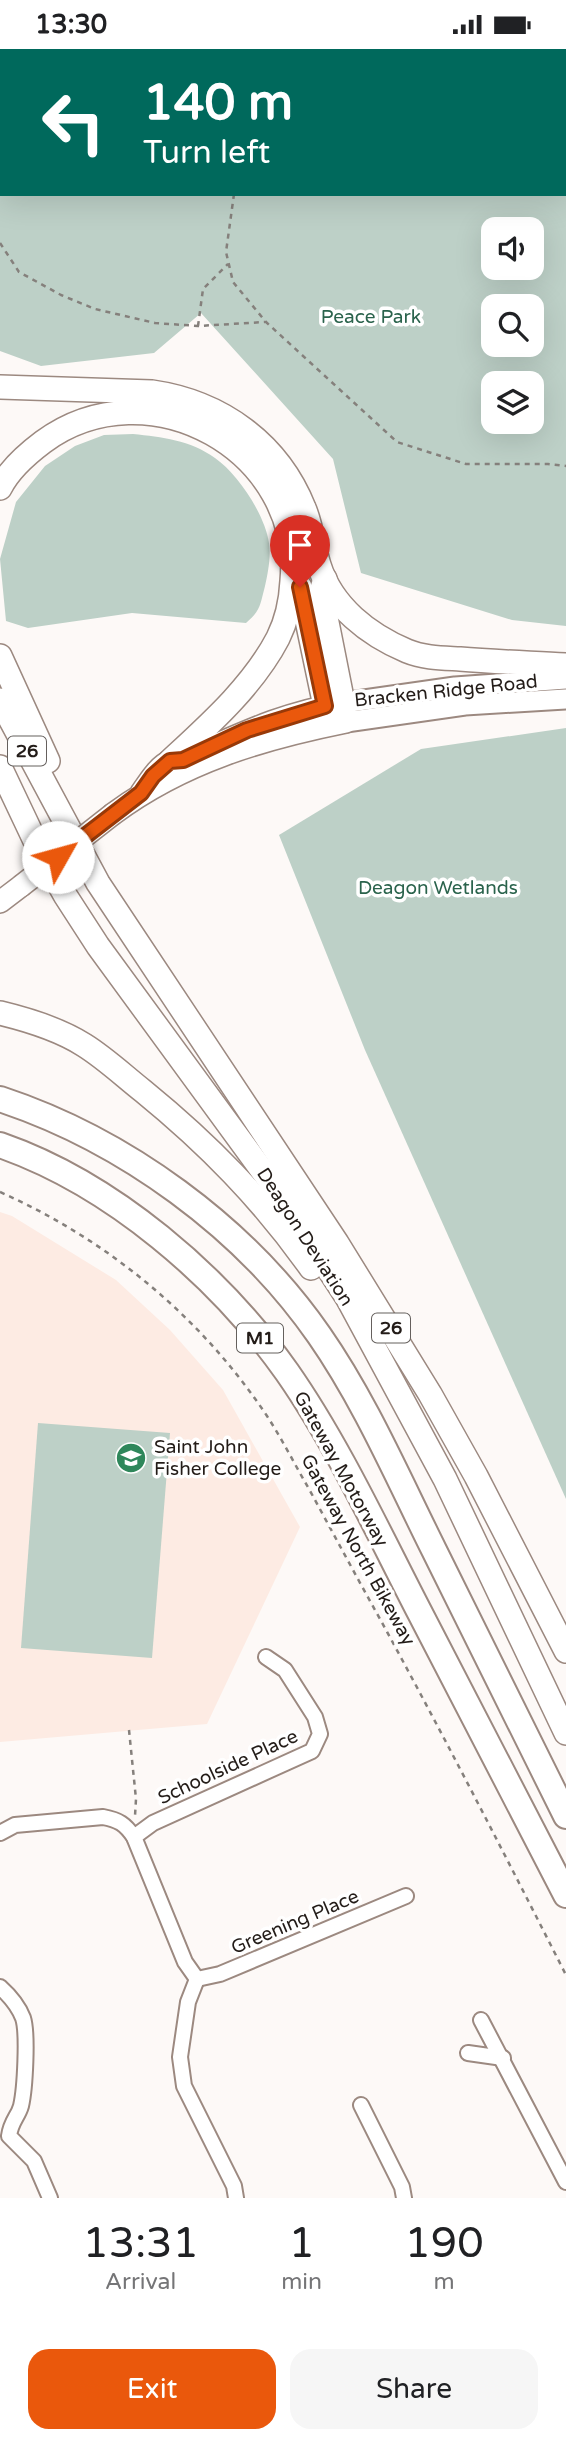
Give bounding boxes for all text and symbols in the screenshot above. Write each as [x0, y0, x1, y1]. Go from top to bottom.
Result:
text: 13:30 [35, 9, 107, 40]
text: 140 m [143, 74, 293, 133]
icon: left [28, 77, 119, 168]
text: Turn left [143, 134, 270, 172]
map controls [481, 217, 544, 434]
button: sound [481, 217, 544, 280]
button: search [481, 294, 544, 357]
park label: Peace Park [321, 306, 421, 328]
button: layers [481, 371, 544, 434]
pin [270, 515, 330, 587]
icon: arrive [281, 526, 319, 564]
street label: Bracken Ridge Road [353, 670, 539, 712]
road number: 26 [8, 737, 46, 765]
position arrow [21, 820, 95, 894]
park label: Deagon Wetlands [358, 877, 518, 899]
street label: Deagon Deviation [252, 1164, 358, 1310]
road number: 26 [372, 1313, 410, 1343]
road number: M1 [237, 1323, 283, 1353]
street label: Gateway Motorway [289, 1387, 393, 1551]
place label: Saint John Fisher College [154, 1436, 281, 1480]
school or university icon: Saint John Fisher College [114, 1441, 148, 1475]
street label: Gateway North Bikeway [296, 1451, 420, 1649]
street label: Schoolside Place [155, 1725, 301, 1809]
street label: Greening Place [228, 1885, 362, 1959]
text: 13:31 [82, 2218, 199, 2269]
text: 1 [288, 2218, 315, 2269]
text: 190 [404, 2218, 484, 2269]
text: Arrival [105, 2268, 176, 2296]
text: min [281, 2268, 322, 2296]
text: m [433, 2268, 455, 2296]
button: Exit [28, 2349, 276, 2429]
button: Share [290, 2349, 538, 2429]

